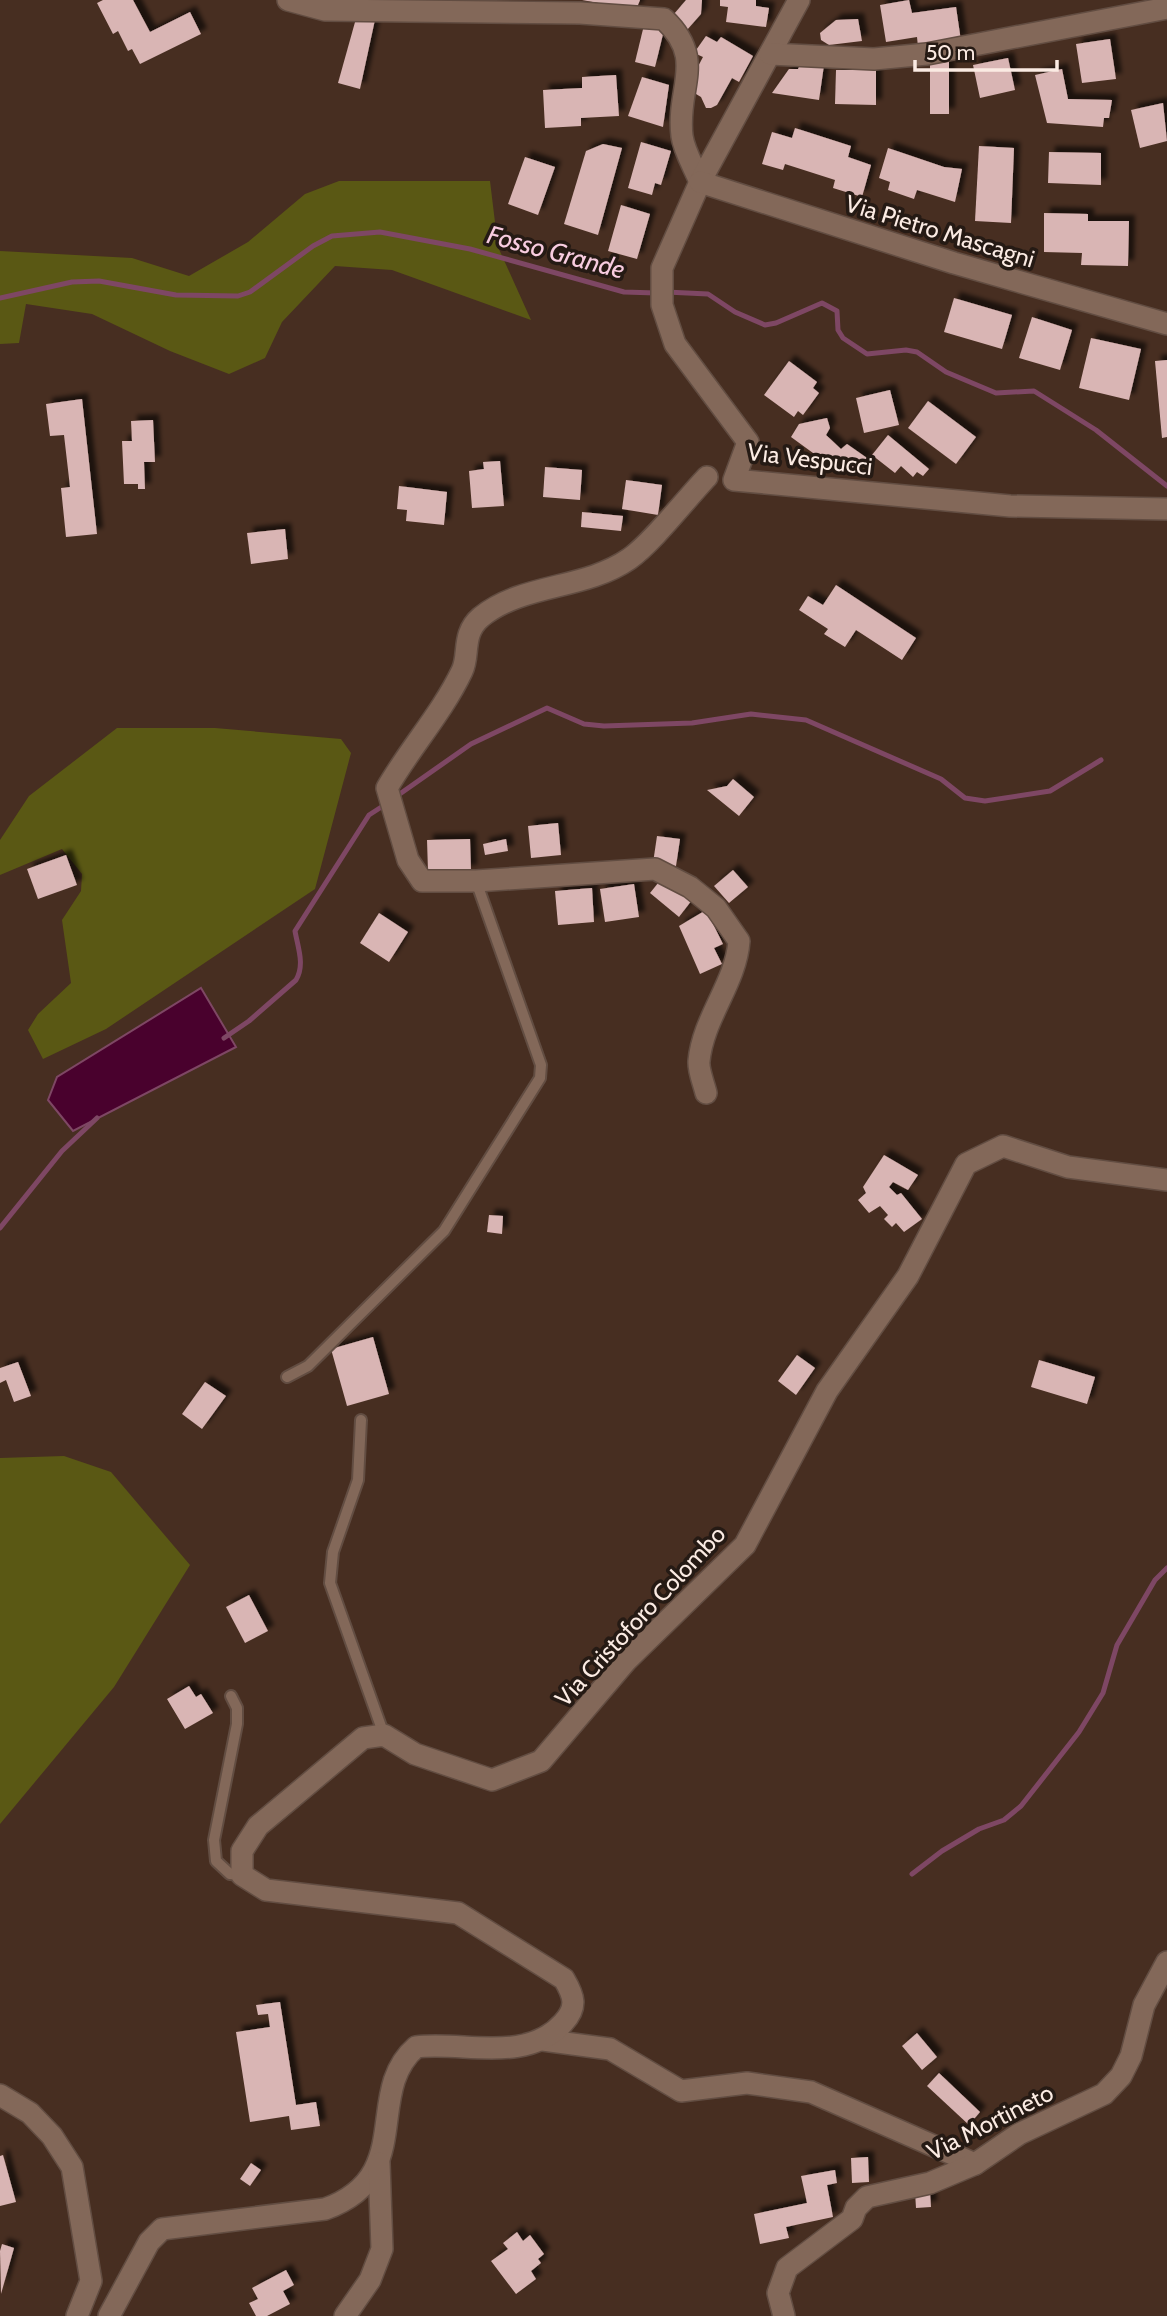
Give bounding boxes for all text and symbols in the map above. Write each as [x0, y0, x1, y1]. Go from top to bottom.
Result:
scale bar [915, 28, 1057, 72]
text: 50 m [926, 40, 975, 65]
street label: Via Pietro Mascagni [842, 188, 1038, 274]
water label: Fosso Grande [484, 218, 628, 286]
street label: Via Vespucci [746, 437, 874, 481]
street label: Via Cristoforo Colombo [549, 1520, 731, 1712]
street label: Via Mortineto [922, 2078, 1058, 2166]

